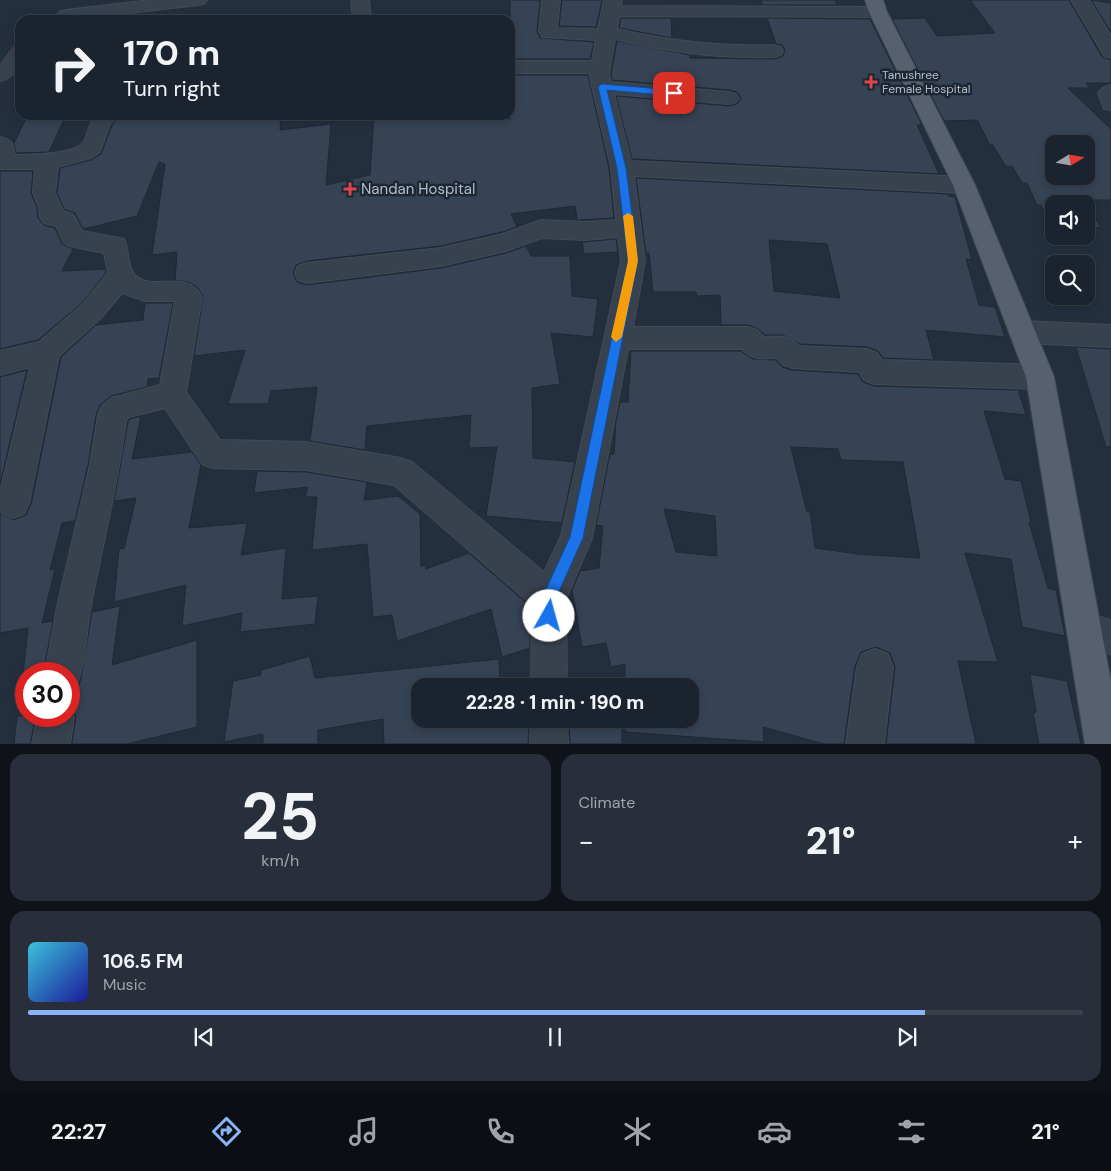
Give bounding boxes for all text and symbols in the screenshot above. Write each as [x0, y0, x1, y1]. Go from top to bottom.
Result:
text: 170 m [123, 30, 220, 76]
icon: right [40, 35, 105, 100]
place label: Tanushree Female Hospital [882, 67, 971, 97]
pin [653, 72, 695, 114]
text: Turn right [123, 74, 220, 103]
marker: Tanushree Female Hospital [864, 75, 878, 89]
icon: arrive [660, 79, 688, 107]
north arrow [1045, 135, 1095, 185]
map controls [1045, 135, 1095, 305]
place label: Nandan Hospital [361, 179, 475, 199]
marker: Nandan Hospital [343, 182, 357, 196]
button: sound [1045, 195, 1095, 245]
button: search [1045, 255, 1095, 305]
position arrow [522, 589, 574, 641]
speed limit sign: 30 [15, 662, 80, 727]
text: 22:28 · 1 min · 190 m [466, 690, 644, 715]
text: 25 [241, 775, 319, 859]
text: Climate [579, 792, 635, 813]
text: 21° [806, 816, 856, 866]
text: − [579, 823, 594, 860]
text: + [1068, 823, 1083, 860]
text: km/h [261, 850, 299, 871]
text: 106.5 FM [103, 949, 183, 974]
text: Music [103, 974, 147, 995]
icon: previous [190, 1023, 218, 1051]
icon: pause [541, 1023, 569, 1051]
icon: next [893, 1023, 921, 1051]
icon: directions [209, 1114, 244, 1149]
icon: music [346, 1114, 381, 1149]
icon: phone [483, 1114, 518, 1149]
icon: climate [620, 1114, 655, 1149]
icon: car [757, 1114, 792, 1149]
icon: filters [894, 1114, 929, 1149]
text: 22:27 [51, 1117, 106, 1146]
text: 21° [1031, 1117, 1060, 1146]

